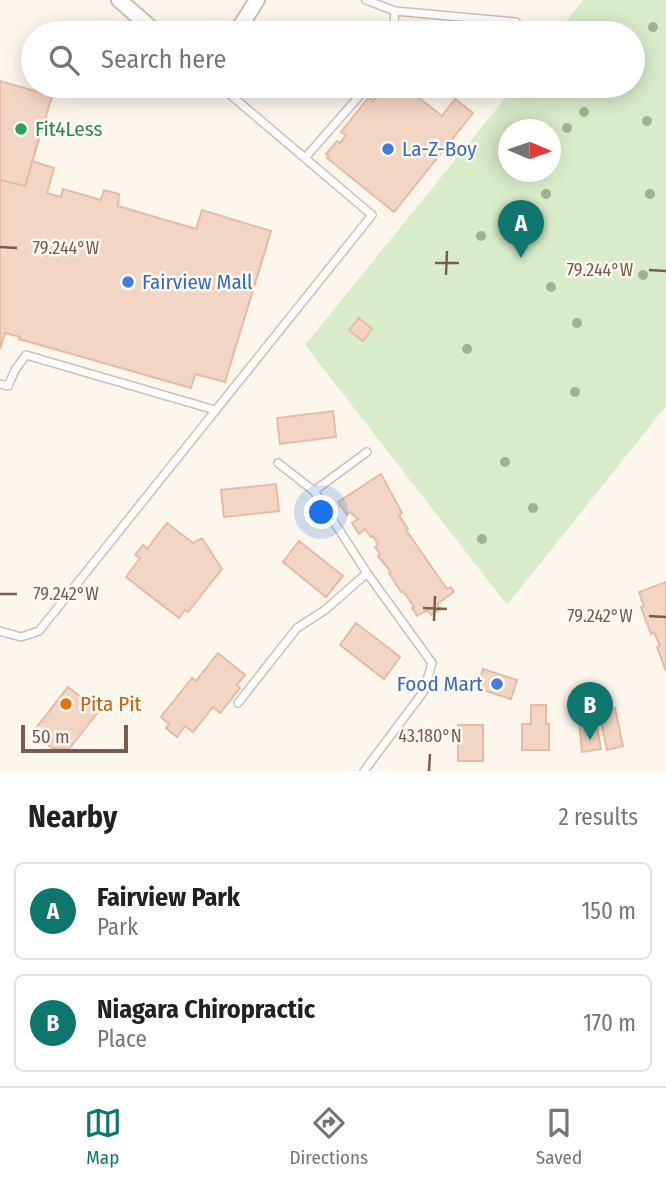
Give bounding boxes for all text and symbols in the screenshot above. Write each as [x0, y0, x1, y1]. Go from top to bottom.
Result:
search box [21, 21, 645, 98]
icon: search [45, 41, 83, 79]
text: Search here [101, 44, 226, 75]
place label: Fit4Less [35, 116, 102, 142]
north arrow [498, 119, 561, 182]
marker: Fit4Less [13, 121, 29, 137]
place label: La-Z-Boy [402, 136, 477, 162]
marker: La-Z-Boy [380, 141, 396, 157]
pin: A [498, 200, 544, 258]
text: 79.244°W [33, 237, 100, 259]
text: 79.244°W [567, 259, 634, 281]
place label: Fairview Mall [142, 269, 253, 295]
marker: Fairview Mall [120, 274, 136, 290]
your location [304, 495, 338, 529]
text: 79.242°W [33, 583, 99, 605]
text: 79.242°W [567, 605, 633, 627]
place label: Food Mart [397, 671, 483, 697]
marker: Food Mart [489, 676, 505, 692]
pin: B [567, 682, 613, 740]
place label: Pita Pit [80, 691, 141, 717]
marker: Pita Pit [58, 696, 74, 712]
scale bar [21, 722, 128, 754]
text: 50 m [32, 725, 70, 748]
text: 43.180°N [398, 725, 462, 747]
text: Nearby [28, 799, 117, 835]
text: 2 results [558, 803, 638, 831]
text: Fairview Park [97, 882, 240, 913]
text: A [47, 897, 59, 925]
text: 150 m [581, 897, 636, 925]
text: Park [97, 913, 138, 941]
text: Niagara Chiropractic [97, 994, 315, 1025]
text: B [47, 1009, 59, 1037]
text: 170 m [583, 1009, 636, 1037]
text: Place [97, 1025, 147, 1053]
tab: Map [84, 1104, 122, 1169]
tab: Directions [290, 1104, 368, 1169]
tab: Saved [536, 1104, 582, 1169]

